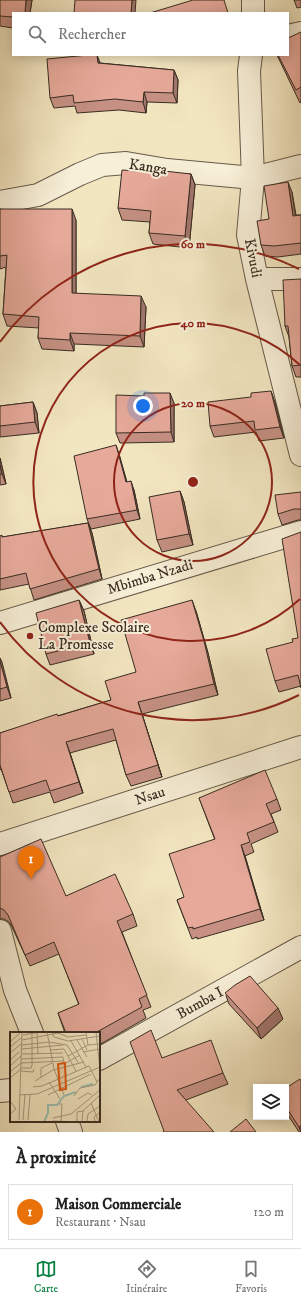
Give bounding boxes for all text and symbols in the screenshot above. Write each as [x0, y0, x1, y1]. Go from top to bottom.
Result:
search box [12, 12, 289, 56]
icon: search [26, 23, 48, 45]
text: Rechercher [58, 25, 126, 44]
street label: Kanga [128, 155, 169, 179]
text: 60 m [181, 237, 205, 252]
street label: Kivudi [240, 237, 266, 279]
text: 40 m [180, 316, 205, 331]
your location [133, 396, 153, 416]
text: 20 m [181, 396, 205, 411]
centre of rings [186, 475, 200, 489]
street label: Mbimba Nzadi [105, 555, 195, 599]
place label: Complexe Scolaire La Promesse [38, 618, 150, 654]
marker: Complexe Scolaire La Promesse [25, 631, 35, 641]
street label: Nsau [133, 782, 167, 810]
pin: 1 [18, 846, 44, 879]
street label: Bumba I [173, 982, 227, 1024]
inset map [10, 1032, 100, 1122]
map controls [253, 1084, 289, 1120]
button: layers [253, 1084, 289, 1120]
text: À proximité [16, 1147, 96, 1169]
text: Maison Commerciale [55, 1195, 181, 1214]
text: 1 [28, 1204, 32, 1220]
text: 120 m [253, 1204, 284, 1220]
text: Restaurant · Nsau [55, 1214, 146, 1230]
tab: Carte [34, 1258, 58, 1296]
tab: Itinéraire [126, 1258, 167, 1296]
tab: Favoris [235, 1258, 267, 1296]

